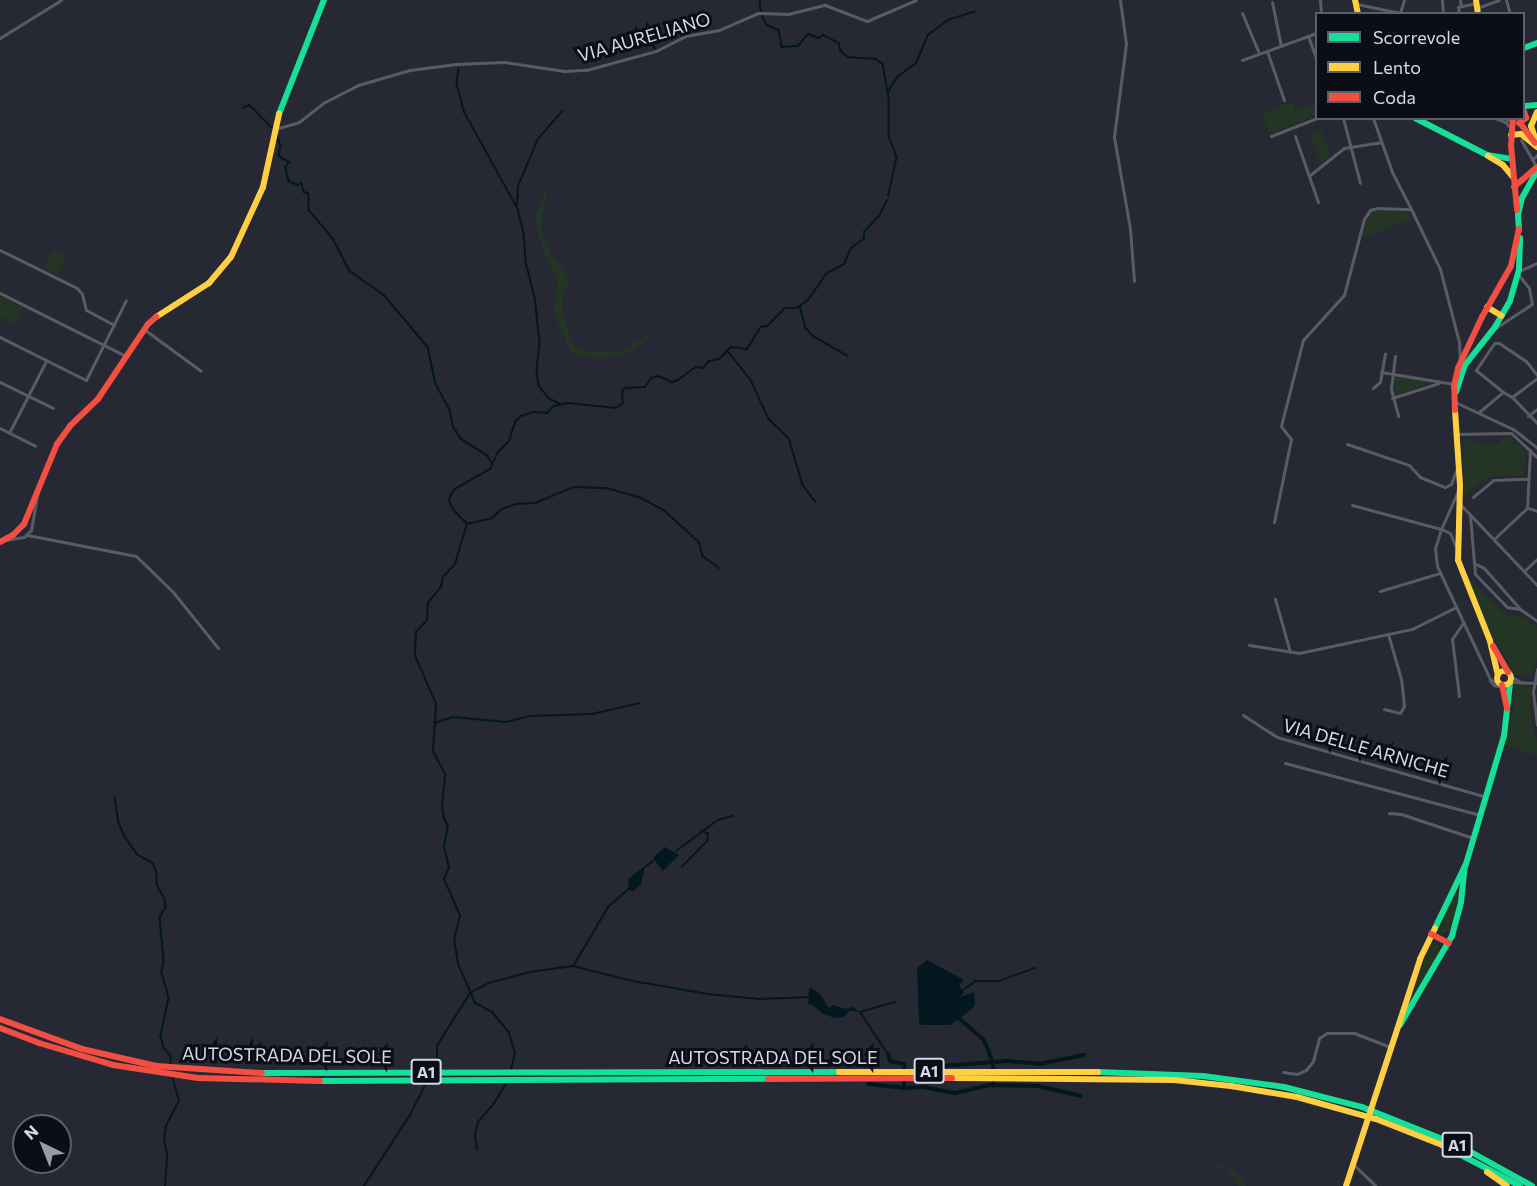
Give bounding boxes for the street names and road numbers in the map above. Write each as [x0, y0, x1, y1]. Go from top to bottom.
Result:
street label: VIA AURELIANO [575, 8, 713, 66]
street label: VIA DELLE ARNICHE [1281, 714, 1451, 782]
street label: AUTOSTRADA DEL SOLE [182, 1042, 392, 1068]
street label: AUTOSTRADA DEL SOLE [668, 1046, 878, 1068]
road number: A1 [912, 1058, 946, 1084]
road number: A1 [410, 1059, 442, 1085]
road number: A1 [1440, 1132, 1474, 1158]

